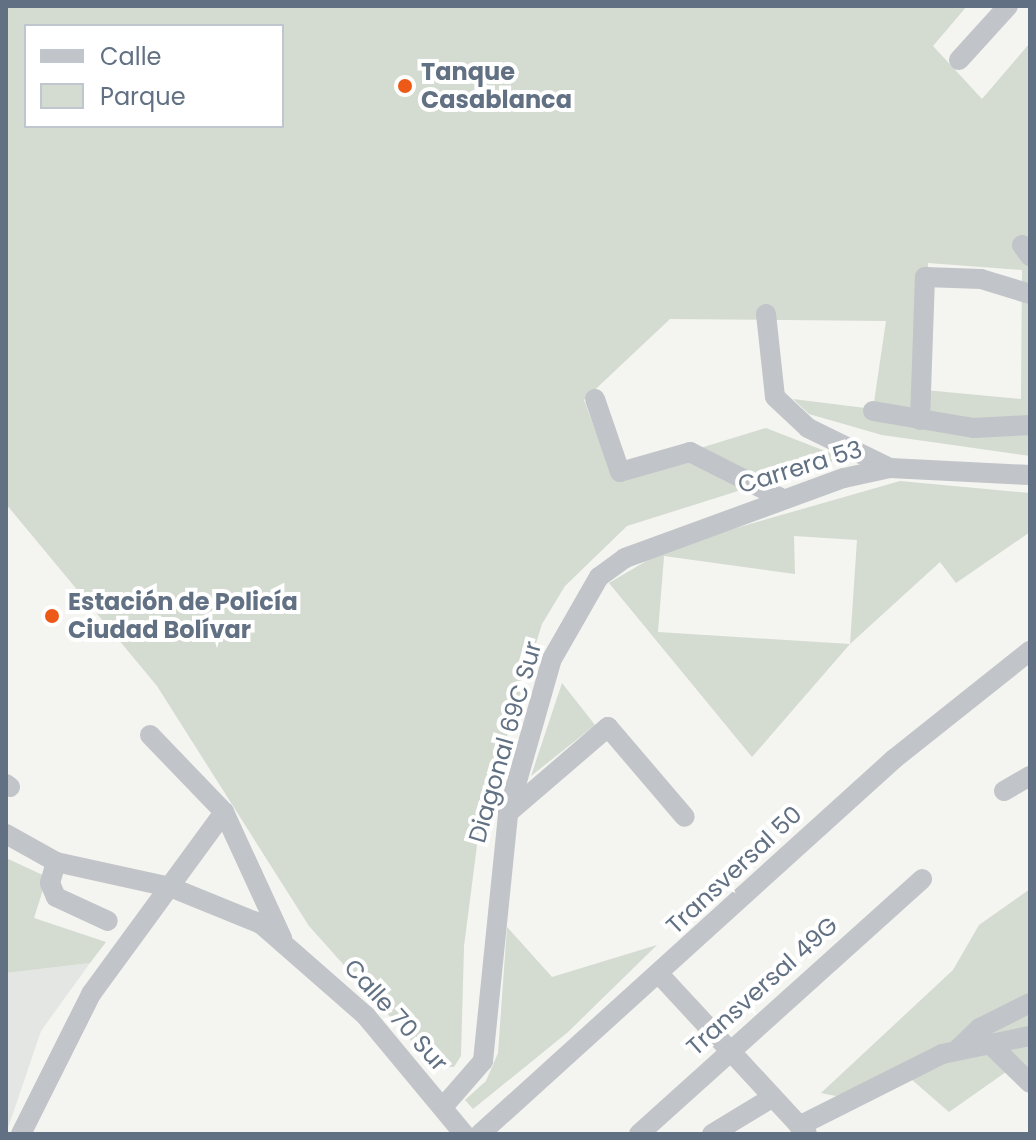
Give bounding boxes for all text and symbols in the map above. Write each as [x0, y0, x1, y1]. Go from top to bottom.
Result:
legend [24, 24, 284, 128]
text: Calle [100, 40, 161, 73]
place label: Tanque Casablanca [421, 58, 572, 114]
marker: Tanque Casablanca [396, 77, 414, 95]
text: Parque [100, 80, 186, 113]
street label: Carrera 53 [734, 434, 866, 500]
place label: Estación de Policía Ciudad Bolívar [68, 588, 298, 644]
marker: Estación de Policía Ciudad Bolívar [43, 607, 61, 625]
street label: Diagonal 69C Sur [462, 638, 548, 846]
street label: Transversal 50 [660, 800, 808, 940]
street label: Transversal 49G [681, 911, 843, 1061]
street label: Calle 70 Sur [338, 953, 454, 1077]

